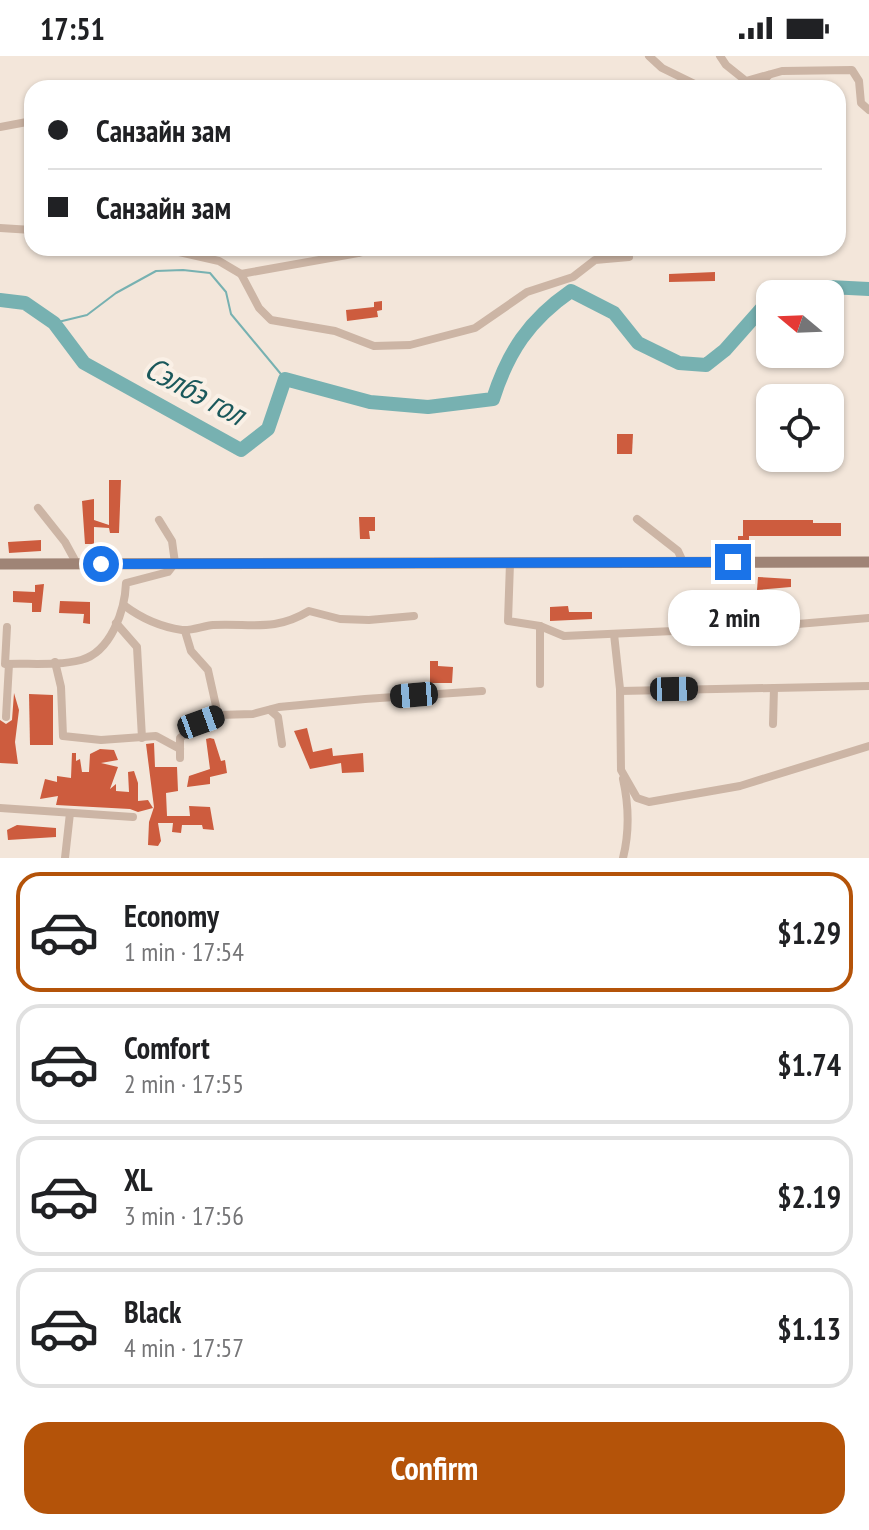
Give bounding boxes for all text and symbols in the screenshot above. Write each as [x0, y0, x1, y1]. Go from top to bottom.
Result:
text: 17:51 [40, 9, 105, 48]
text: Санзайн зам [96, 111, 231, 150]
text: Санзайн зам [96, 188, 231, 227]
north arrow [756, 280, 844, 368]
map controls [756, 280, 844, 472]
water label: Сэлбэ гол [138, 346, 256, 435]
button: locate [756, 384, 844, 472]
route end [715, 544, 751, 580]
route start [83, 546, 119, 582]
callout: 2 min [667, 590, 799, 646]
text: 2 min [708, 601, 760, 634]
car [650, 677, 698, 701]
car [389, 681, 439, 709]
car [174, 703, 228, 741]
icon: car [28, 896, 100, 968]
text: Economy [124, 896, 219, 935]
text: $1.29 [777, 913, 841, 952]
text: 1 min · 17:54 [124, 935, 244, 968]
icon: car [28, 1028, 100, 1100]
text: Comfort [124, 1028, 210, 1067]
text: $1.74 [777, 1045, 841, 1084]
text: 2 min · 17:55 [124, 1067, 244, 1100]
icon: car [28, 1160, 100, 1232]
text: XL [124, 1160, 153, 1199]
text: $2.19 [777, 1177, 841, 1216]
text: 3 min · 17:56 [124, 1199, 244, 1232]
icon: car [28, 1292, 100, 1364]
text: Black [124, 1292, 181, 1331]
text: $1.13 [777, 1309, 841, 1348]
text: 4 min · 17:57 [124, 1331, 244, 1364]
button: Confirm [24, 1422, 845, 1514]

